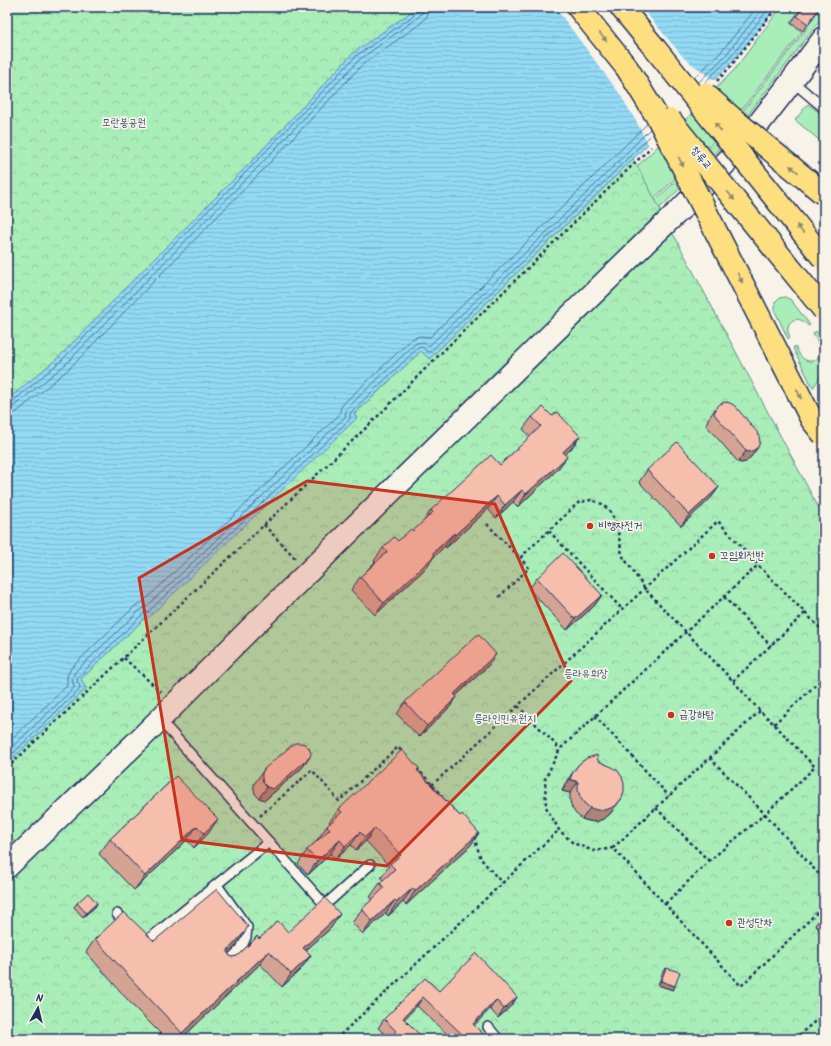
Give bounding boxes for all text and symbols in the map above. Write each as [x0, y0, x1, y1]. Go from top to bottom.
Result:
one-way arrow [598, 32, 607, 43]
park label: 모란봉공원 [102, 114, 146, 132]
one-way arrow [714, 122, 722, 133]
street label: 청류교 [686, 142, 716, 174]
one-way arrow [678, 157, 684, 168]
one-way arrow [788, 165, 799, 173]
one-way arrow [727, 190, 736, 201]
one-way arrow [795, 223, 804, 234]
one-way arrow [737, 272, 743, 284]
one-way arrow [796, 388, 802, 400]
place label: 비행자전거 [598, 517, 642, 535]
marker: 비행자전거 [585, 521, 595, 531]
place label: 꼬임회전반 [720, 547, 764, 565]
marker: 꼬임회전반 [707, 551, 717, 561]
park label: 릉라유희장 [564, 665, 608, 683]
place label: 급강하탑 [679, 706, 715, 724]
park label: 릉라인민유원지 [474, 710, 536, 728]
marker: 급강하탑 [666, 710, 676, 720]
place label: 관성단차 [737, 914, 773, 932]
marker: 관성단차 [724, 918, 734, 928]
north arrow [18, 988, 58, 1028]
text: N [35, 990, 44, 1008]

